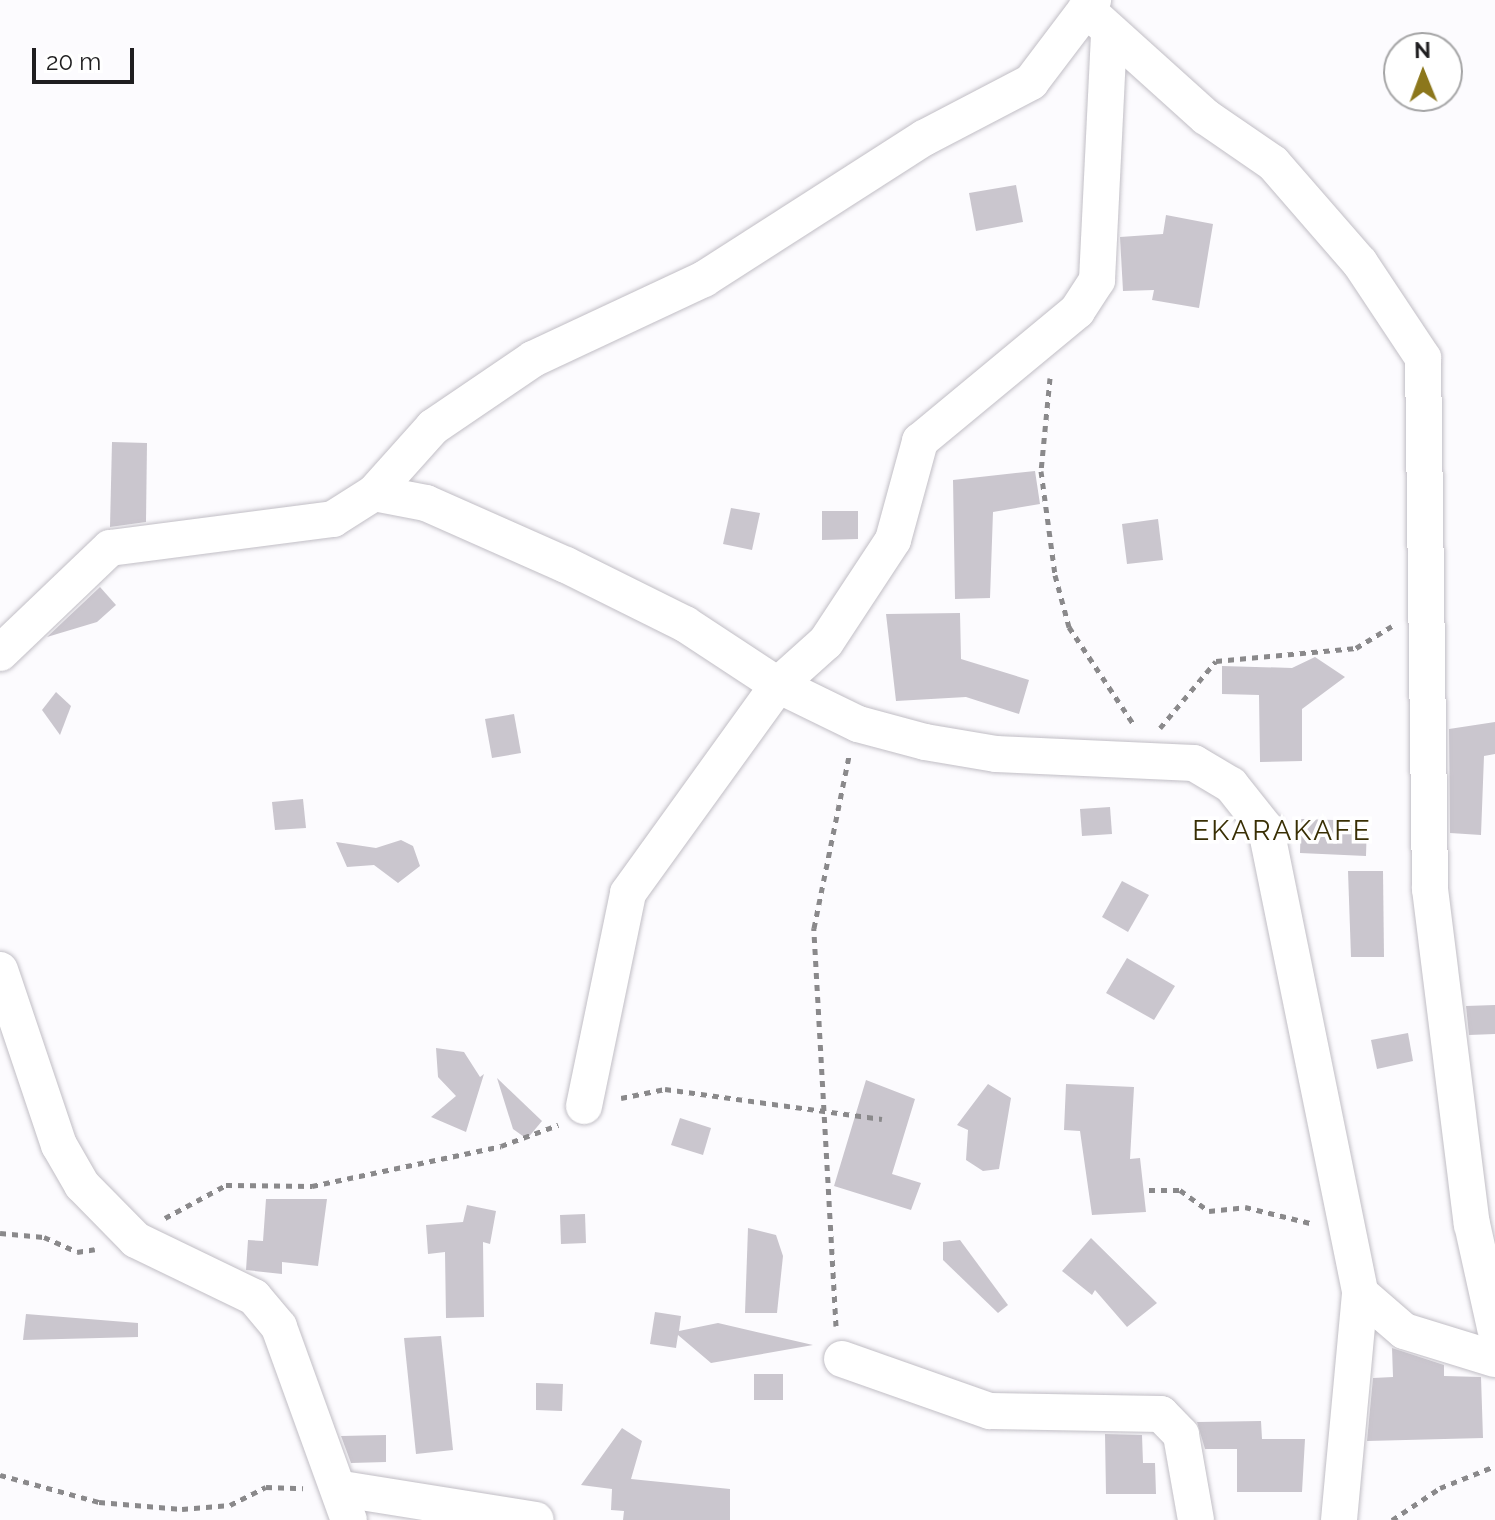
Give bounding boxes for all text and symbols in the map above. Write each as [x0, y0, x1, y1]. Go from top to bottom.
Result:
scale bar [36, 32, 138, 82]
north arrow [1383, 32, 1463, 112]
text: N [1414, 37, 1431, 63]
text: 20 m [46, 47, 101, 76]
district label: EKARAKAFE [1192, 814, 1372, 848]

